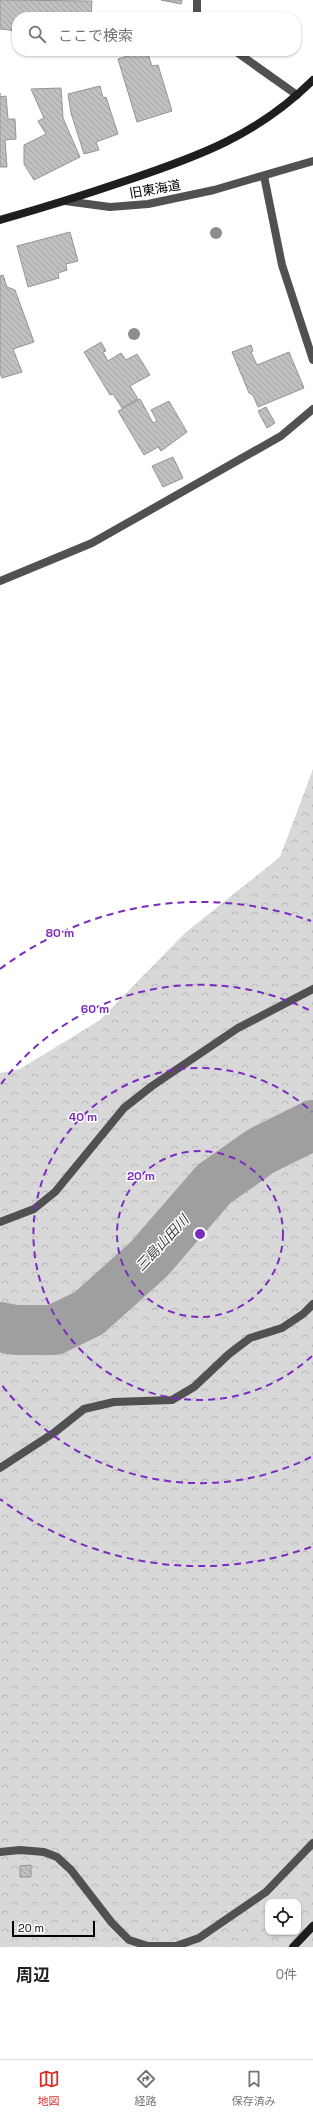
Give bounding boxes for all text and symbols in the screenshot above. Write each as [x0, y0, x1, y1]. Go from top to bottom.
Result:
search box [12, 12, 301, 56]
icon: search [26, 23, 48, 45]
text: ここで検索 [58, 26, 133, 45]
street label: 旧東海道 [128, 176, 182, 202]
text: 80 m [46, 925, 74, 941]
text: 60 m [81, 1001, 109, 1017]
text: 40 m [69, 1109, 97, 1125]
text: 20 m [127, 1168, 155, 1184]
water label: 三島山田川 [132, 1210, 194, 1275]
centre of rings [193, 1227, 207, 1241]
map controls [265, 1899, 301, 1935]
button: locate [265, 1899, 301, 1935]
scale bar [12, 1919, 95, 1938]
text: 20 m [18, 1921, 44, 1935]
text: 周辺 [16, 1964, 50, 1986]
text: 0件 [276, 1966, 297, 1983]
tab: 地図 [38, 2068, 60, 2108]
tab: 経路 [135, 2068, 157, 2108]
tab: 保存済み [232, 2068, 276, 2108]

